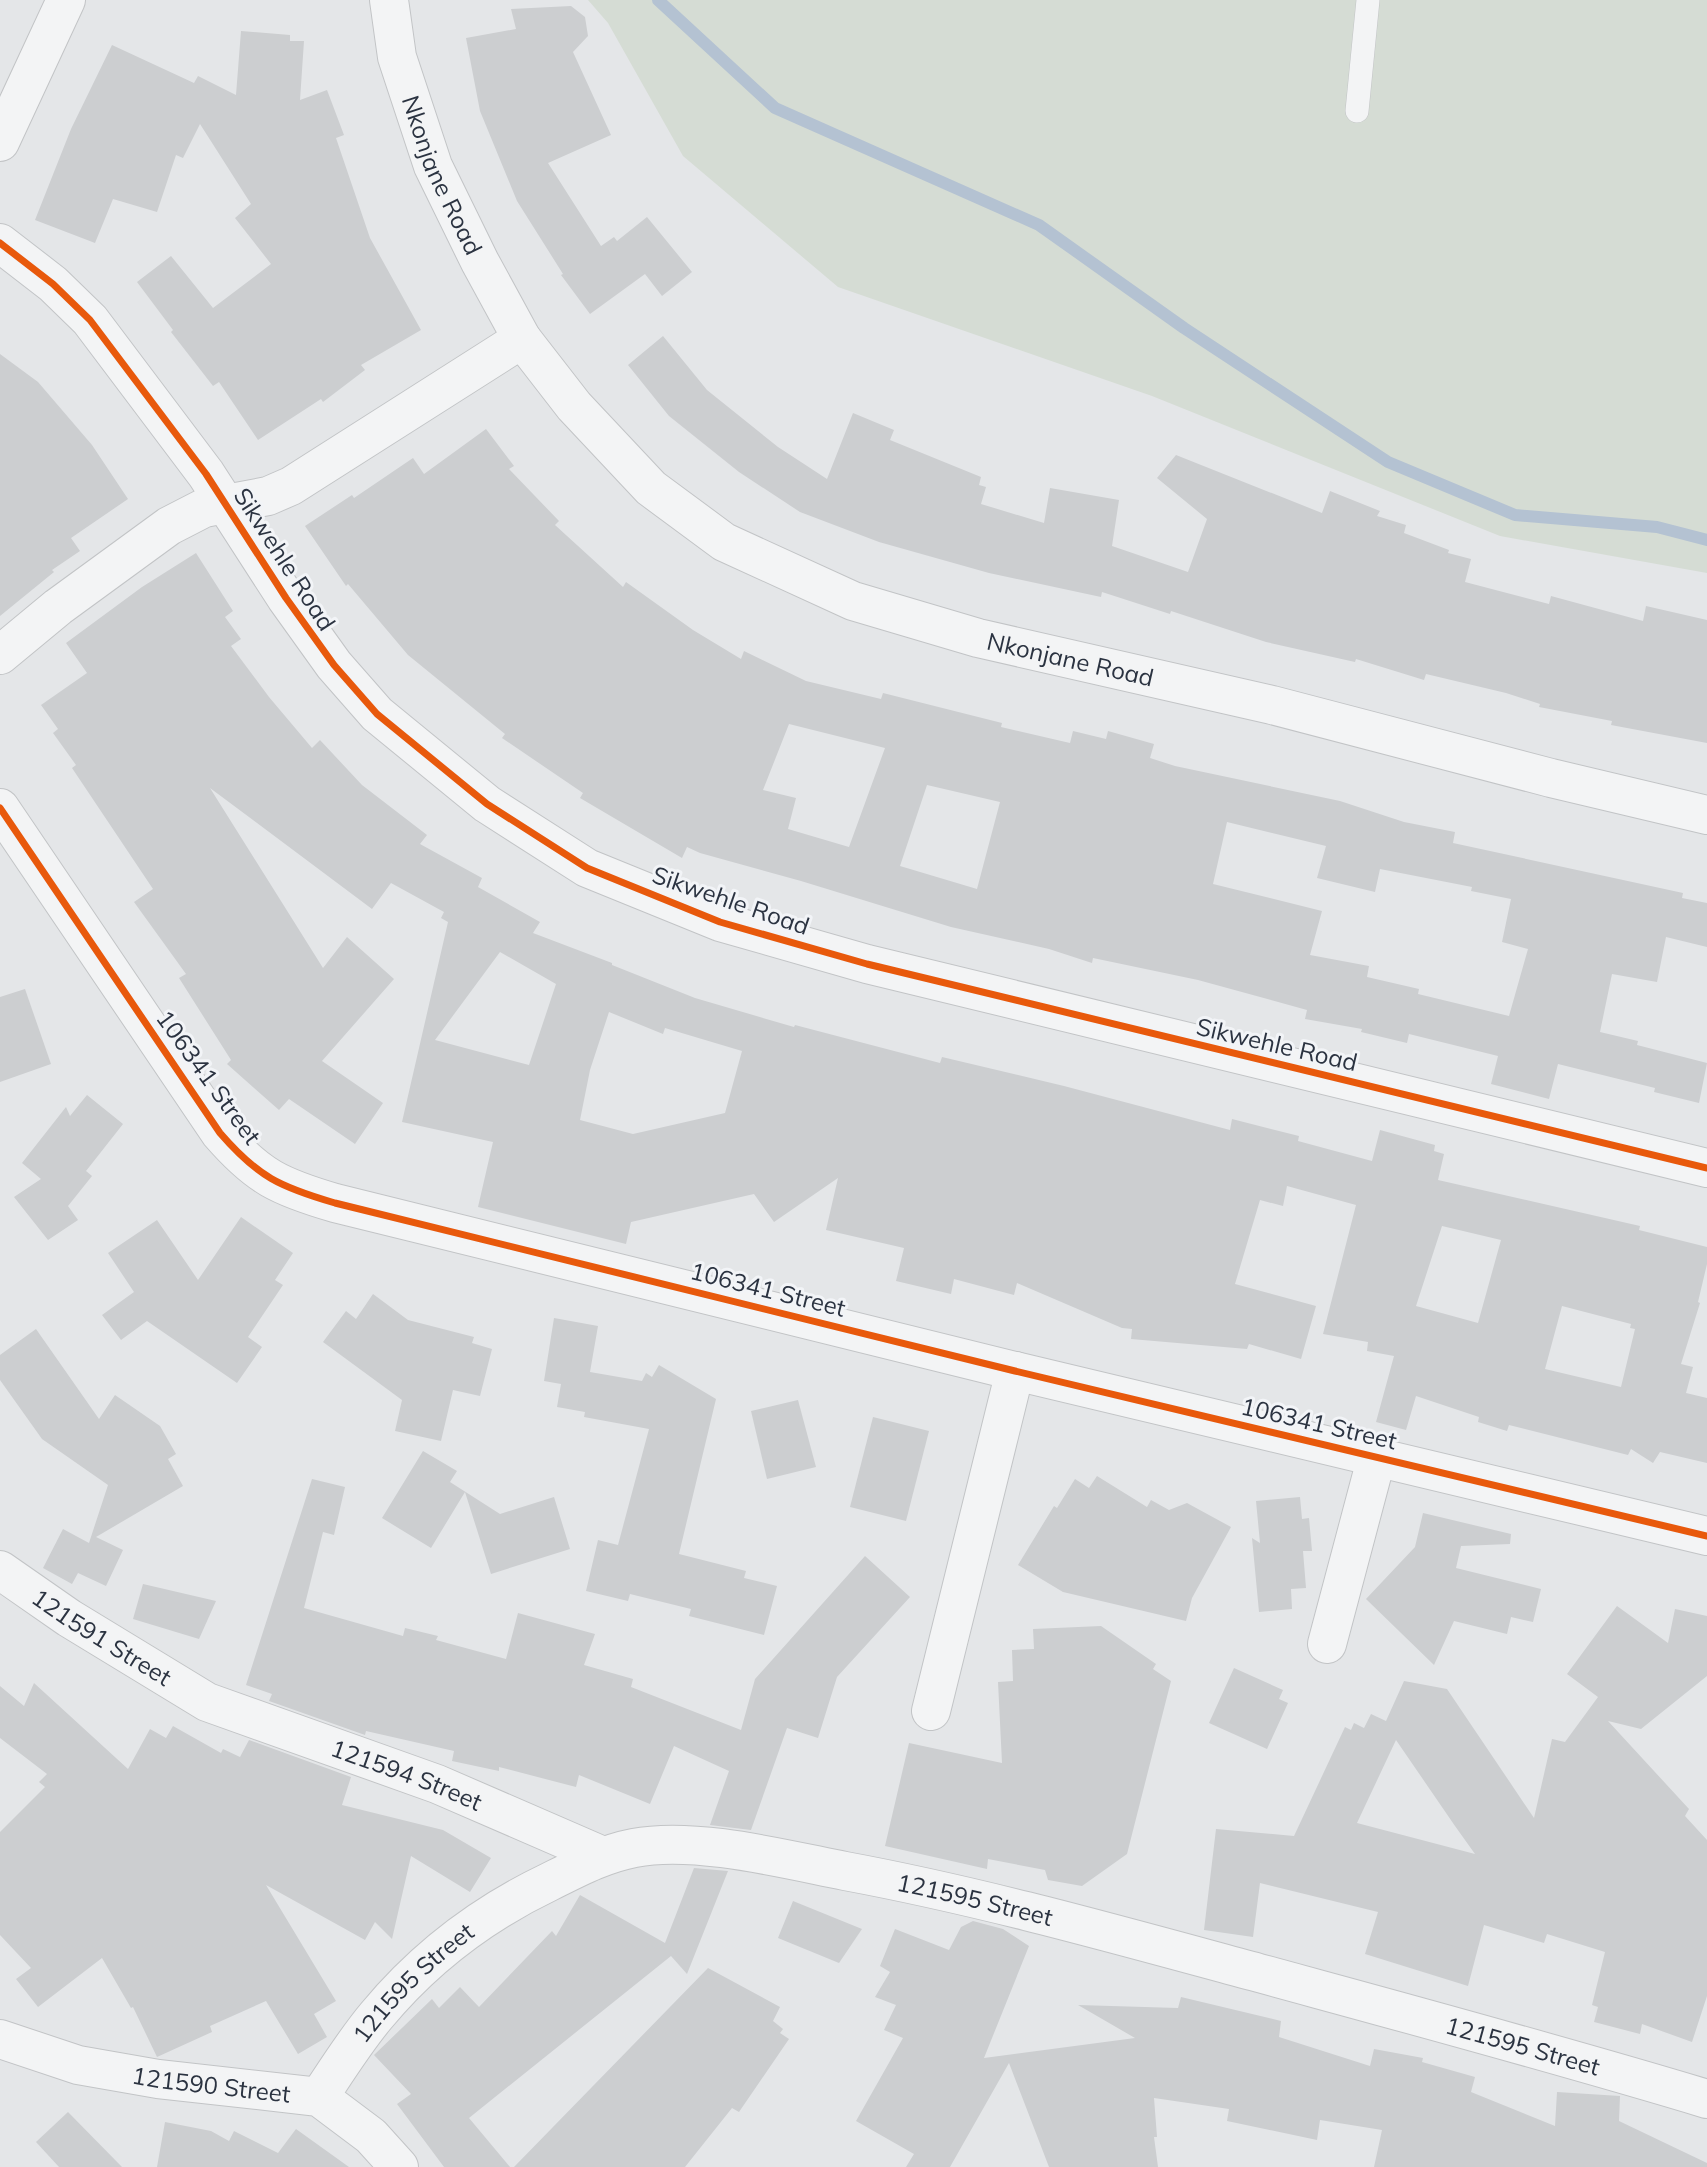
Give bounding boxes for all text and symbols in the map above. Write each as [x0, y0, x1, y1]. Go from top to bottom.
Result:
street label: Nkonjane Road [396, 92, 489, 259]
street label: Sikwehle Road [228, 482, 342, 636]
street label: Nkonjane Road [984, 626, 1157, 693]
street label: Sikwehle Road [648, 859, 814, 941]
street label: 106341 Street [150, 1004, 268, 1150]
street label: Sikwehle Road [1194, 1011, 1360, 1077]
street label: 106341 Street [687, 1255, 849, 1323]
street label: 106341 Street [1238, 1390, 1400, 1456]
street label: 121591 Street [26, 1582, 177, 1692]
street label: 121594 Street [327, 1732, 487, 1817]
street label: 121595 Street [894, 1867, 1056, 1932]
street label: 121595 Street [346, 1916, 479, 2048]
street label: 121595 Street [1442, 2010, 1603, 2082]
street label: 121590 Street [130, 2060, 292, 2109]

